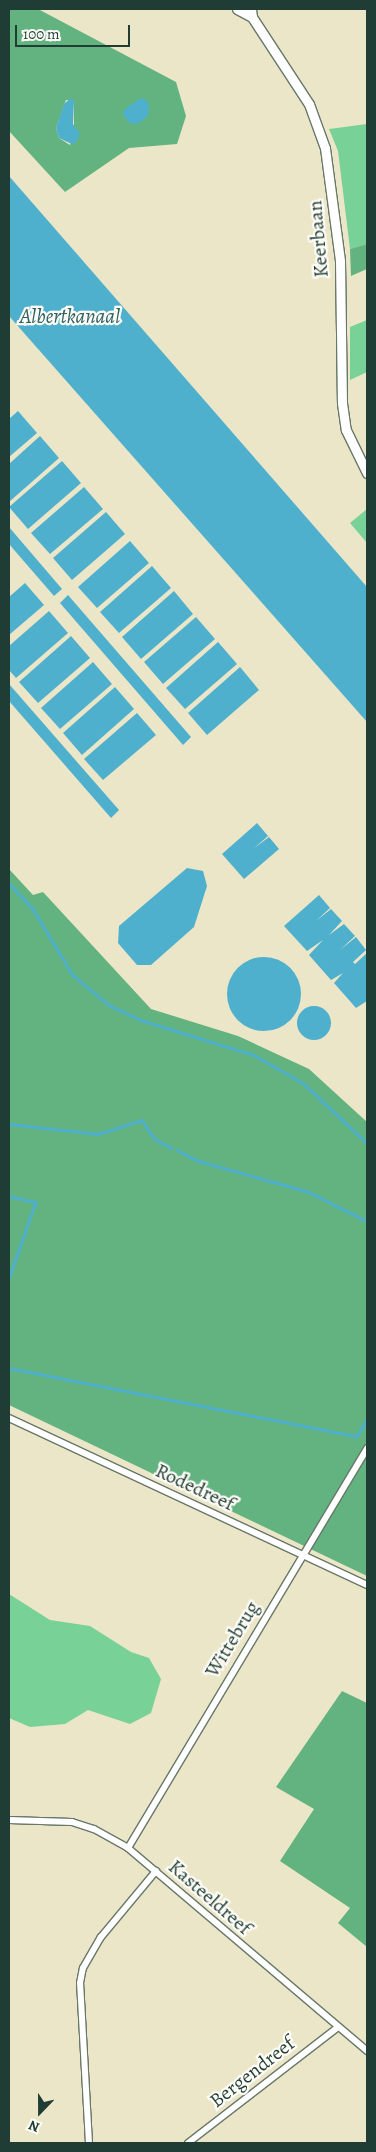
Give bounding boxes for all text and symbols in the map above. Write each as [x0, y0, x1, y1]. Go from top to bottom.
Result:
scale bar [18, 15, 132, 47]
text: 100 m [23, 24, 60, 44]
street label: Keerbaan [303, 199, 333, 279]
water label: Albertkanaal [20, 303, 120, 329]
street label: Rodedreef [152, 1458, 238, 1516]
street label: Wittebrug [200, 1597, 264, 1681]
street label: Kasteeldreef [164, 1855, 256, 1939]
street label: Bergendreef [205, 2031, 299, 2113]
north arrow [15, 2087, 65, 2137]
text: N [26, 2116, 42, 2137]

